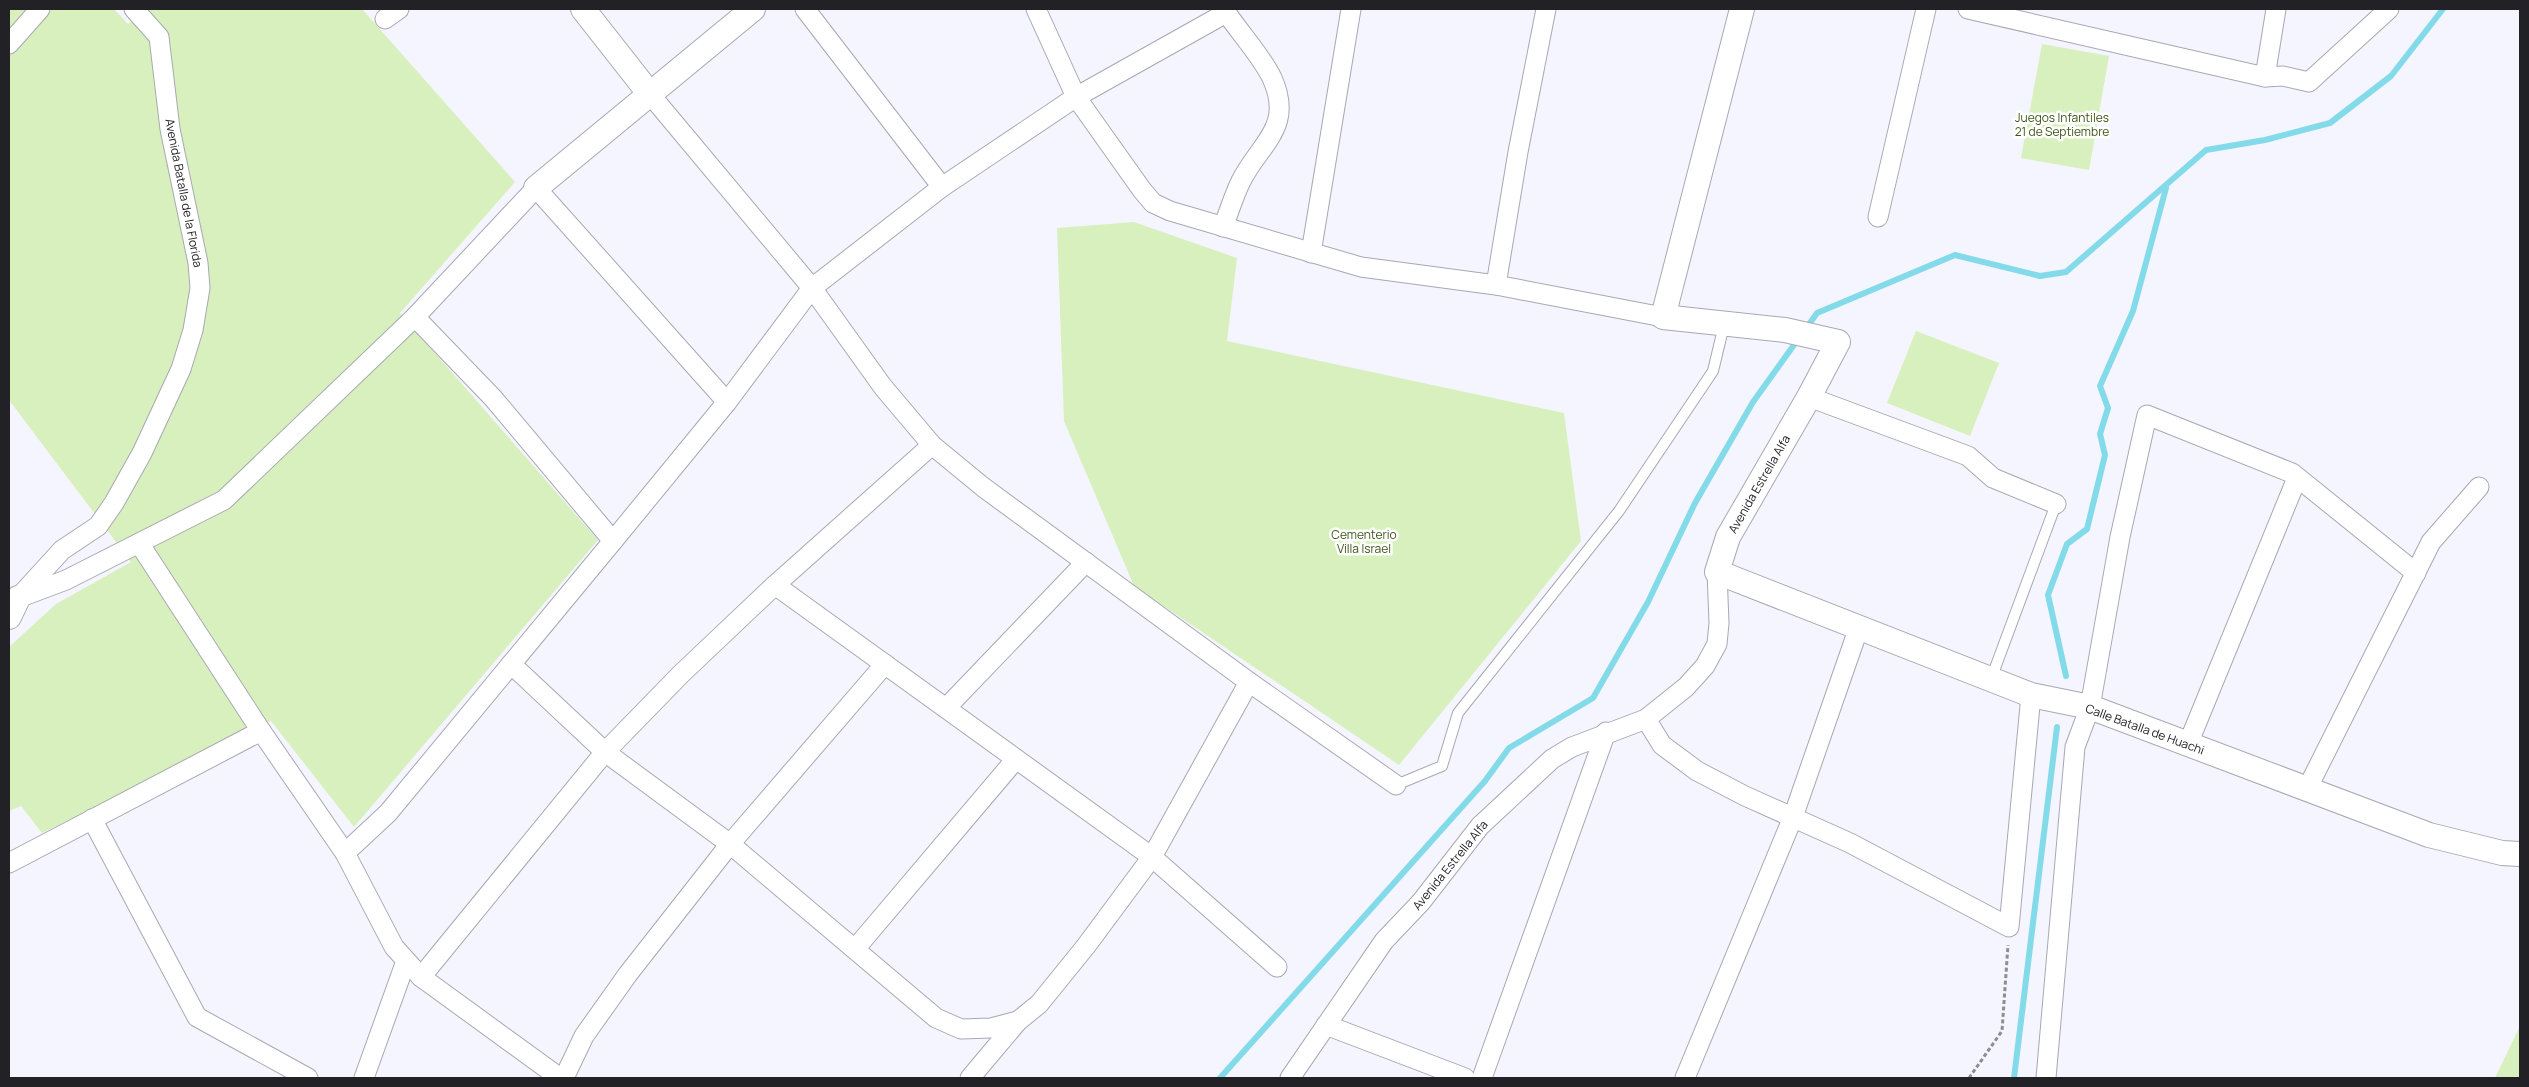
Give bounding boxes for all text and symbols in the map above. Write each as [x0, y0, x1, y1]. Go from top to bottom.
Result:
park label: Juegos Infantiles 21 de Septiembre [2015, 109, 2109, 140]
street label: Avenida Batalla de la Florida [161, 117, 207, 269]
street label: Avenida Estrella Alfa [1724, 432, 1794, 536]
park label: Cementerio Villa Israel [1331, 526, 1397, 557]
street label: Calle Batalla de Huachi [2083, 700, 2207, 758]
street label: Avenida Estrella Alfa [1408, 817, 1492, 913]

